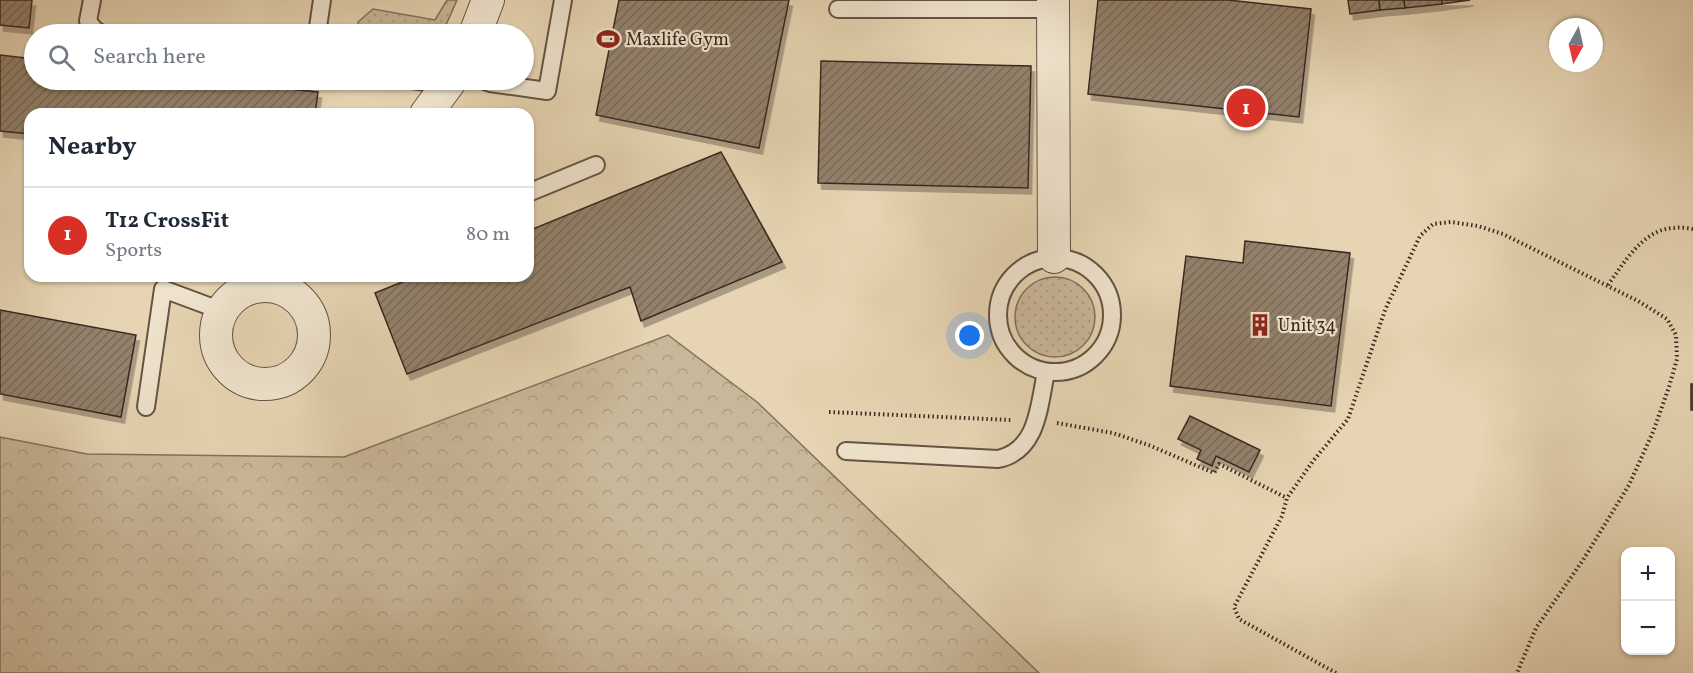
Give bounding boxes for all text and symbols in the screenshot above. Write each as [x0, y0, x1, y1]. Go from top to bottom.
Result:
north arrow [1549, 18, 1603, 72]
search box [24, 24, 534, 90]
sports icon: Maxlife Gym [595, 26, 621, 52]
place label: Maxlife Gym [626, 28, 729, 53]
icon: search [45, 41, 78, 74]
text: Search here [93, 42, 206, 73]
pin: 1 [1226, 86, 1266, 130]
text: Nearby [48, 129, 137, 165]
text: T12 CrossFit [105, 206, 229, 237]
text: 1 [63, 221, 72, 249]
text: 80 m [466, 221, 510, 249]
text: Sports [105, 237, 162, 265]
building icon: Unit 34 [1247, 312, 1273, 338]
place label: Unit 34 [1278, 314, 1336, 339]
your location [955, 321, 984, 350]
map controls [1621, 547, 1675, 655]
button: + [1621, 547, 1675, 601]
button: − [1621, 601, 1675, 655]

